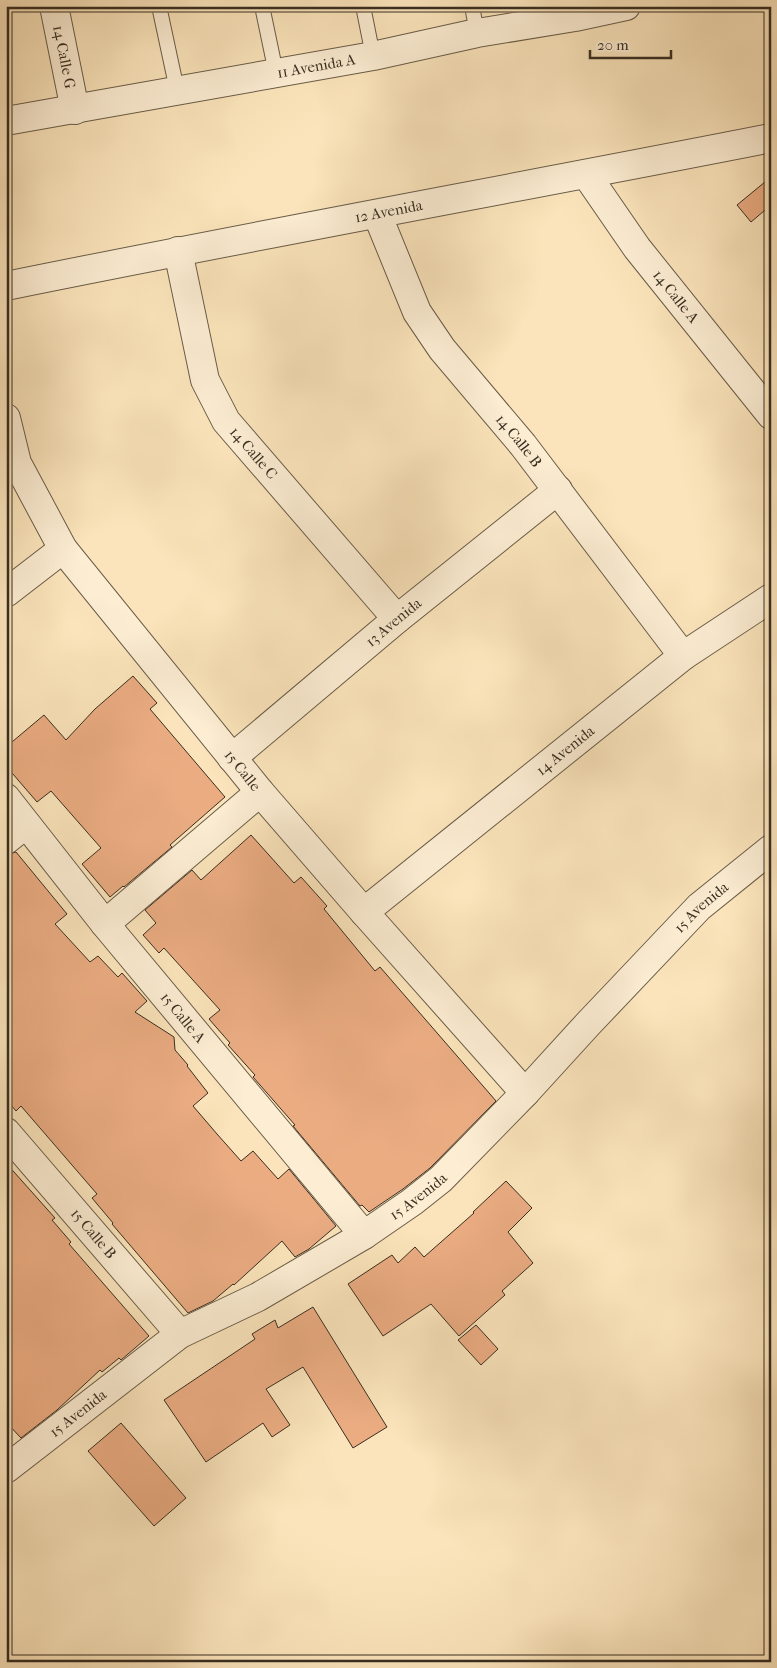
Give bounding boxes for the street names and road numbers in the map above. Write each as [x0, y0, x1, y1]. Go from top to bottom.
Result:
street label: 14 Calle G [49, 24, 80, 90]
street label: 11 Avenida A [276, 50, 357, 82]
street label: 12 Avenida [353, 196, 425, 226]
street label: 14 Calle A [649, 266, 703, 327]
street label: 14 Calle B [492, 410, 546, 471]
street label: 14 Calle C [226, 423, 281, 483]
street label: 13 Avenida [362, 593, 426, 651]
street label: 14 Avenida [532, 721, 599, 779]
street label: 15 Calle [221, 746, 265, 795]
street label: 15 Avenida [670, 877, 733, 937]
street label: 15 Calle A [157, 989, 209, 1047]
street label: 15 Avenida [386, 1168, 452, 1224]
street label: 15 Calle B [67, 1205, 120, 1262]
street label: 15 Avenida [46, 1385, 111, 1441]

